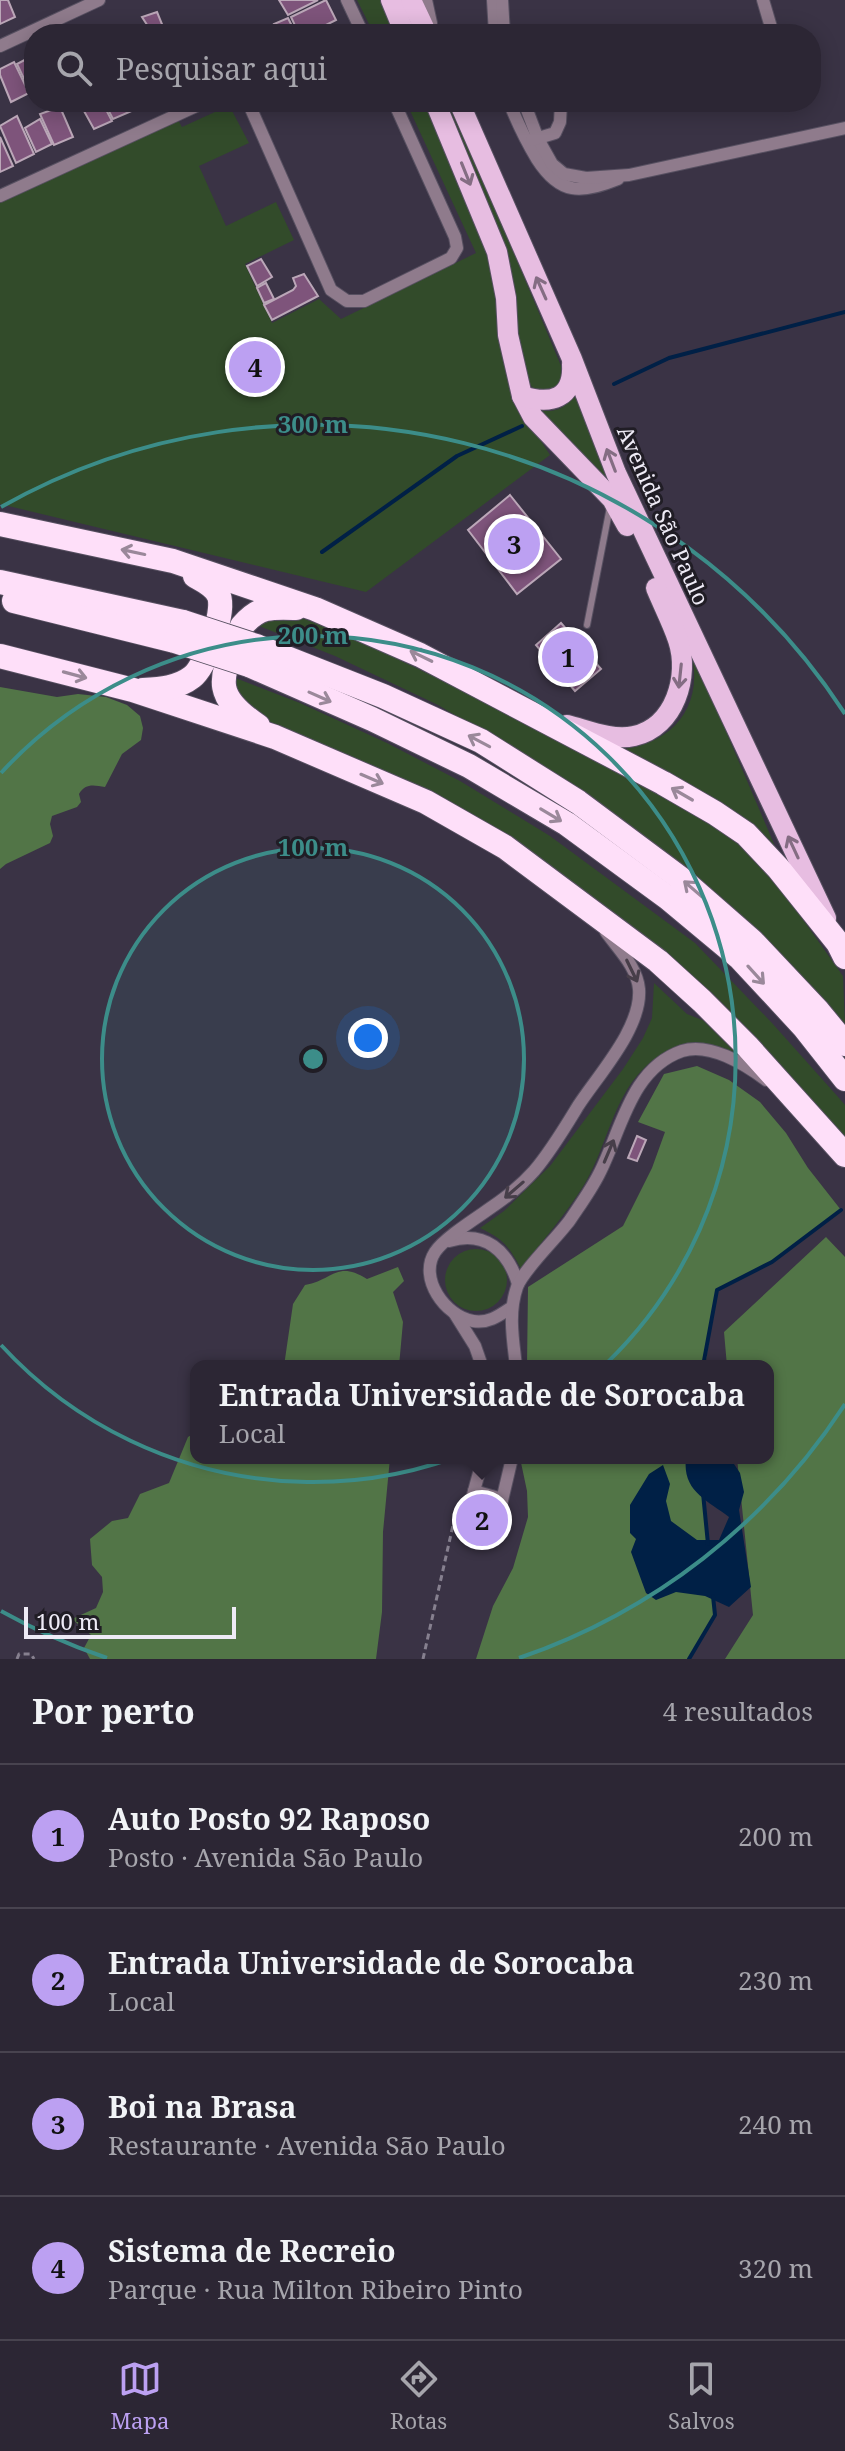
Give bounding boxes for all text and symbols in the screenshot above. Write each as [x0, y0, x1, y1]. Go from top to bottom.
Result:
search box [24, 24, 821, 112]
icon: search [52, 46, 96, 90]
text: Pesquisar aqui [116, 48, 327, 89]
one-way arrow [459, 161, 474, 186]
one-way arrow [532, 276, 547, 300]
pin: 4 [229, 337, 281, 397]
text: 300 m [278, 407, 349, 440]
street label: Avenida São Paulo [611, 421, 717, 609]
one-way arrow [603, 448, 617, 473]
pin: 3 [488, 514, 540, 574]
one-way arrow [121, 544, 147, 559]
text: 200 m [278, 618, 349, 651]
pin: 1 [542, 627, 594, 687]
one-way arrow [409, 647, 433, 663]
one-way arrow [673, 662, 688, 688]
one-way arrow [62, 669, 88, 684]
one-way arrow [308, 690, 332, 705]
one-way arrow [468, 732, 492, 748]
one-way arrow [359, 772, 384, 787]
one-way arrow [671, 786, 695, 801]
one-way arrow [539, 807, 562, 823]
text: 100 m [278, 830, 349, 863]
one-way arrow [785, 836, 800, 860]
one-way arrow [683, 880, 703, 898]
one-way arrow [625, 959, 640, 982]
one-way arrow [746, 965, 765, 985]
your location [348, 1018, 388, 1058]
centre of rings [299, 1045, 327, 1073]
one-way arrow [603, 1140, 618, 1164]
one-way arrow [504, 1181, 524, 1199]
popup [190, 1360, 774, 1464]
text: Entrada Universidade de Sorocaba [219, 1374, 745, 1415]
text: Local [219, 1415, 285, 1451]
pin: 2 [456, 1490, 508, 1550]
scale bar [24, 1603, 236, 1639]
text: 100 m [36, 1606, 99, 1636]
text: Por perto [32, 1688, 195, 1734]
text: 4 resultados [663, 1693, 813, 1729]
text: Auto Posto 92 Raposo [108, 1798, 430, 1839]
text: 1 [51, 1818, 65, 1854]
text: 200 m [738, 1818, 813, 1854]
text: Posto · Avenida São Paulo [108, 1839, 423, 1875]
text: Entrada Universidade de Sorocaba [108, 1942, 635, 1983]
text: 2 [51, 1962, 65, 1998]
text: 230 m [738, 1962, 813, 1998]
text: Local [108, 1983, 175, 2019]
text: Boi na Brasa [108, 2086, 296, 2127]
text: 3 [51, 2106, 65, 2142]
text: 240 m [738, 2106, 813, 2142]
text: Restaurante · Avenida São Paulo [108, 2127, 506, 2163]
text: Sistema de Recreio [108, 2230, 396, 2271]
text: 4 [51, 2250, 65, 2286]
text: 320 m [738, 2250, 813, 2286]
text: Parque · Rua Milton Ribeiro Pinto [108, 2271, 523, 2307]
tab: Mapa [110, 2357, 169, 2435]
tab: Rotas [390, 2357, 447, 2435]
tab: Salvos [668, 2357, 735, 2435]

